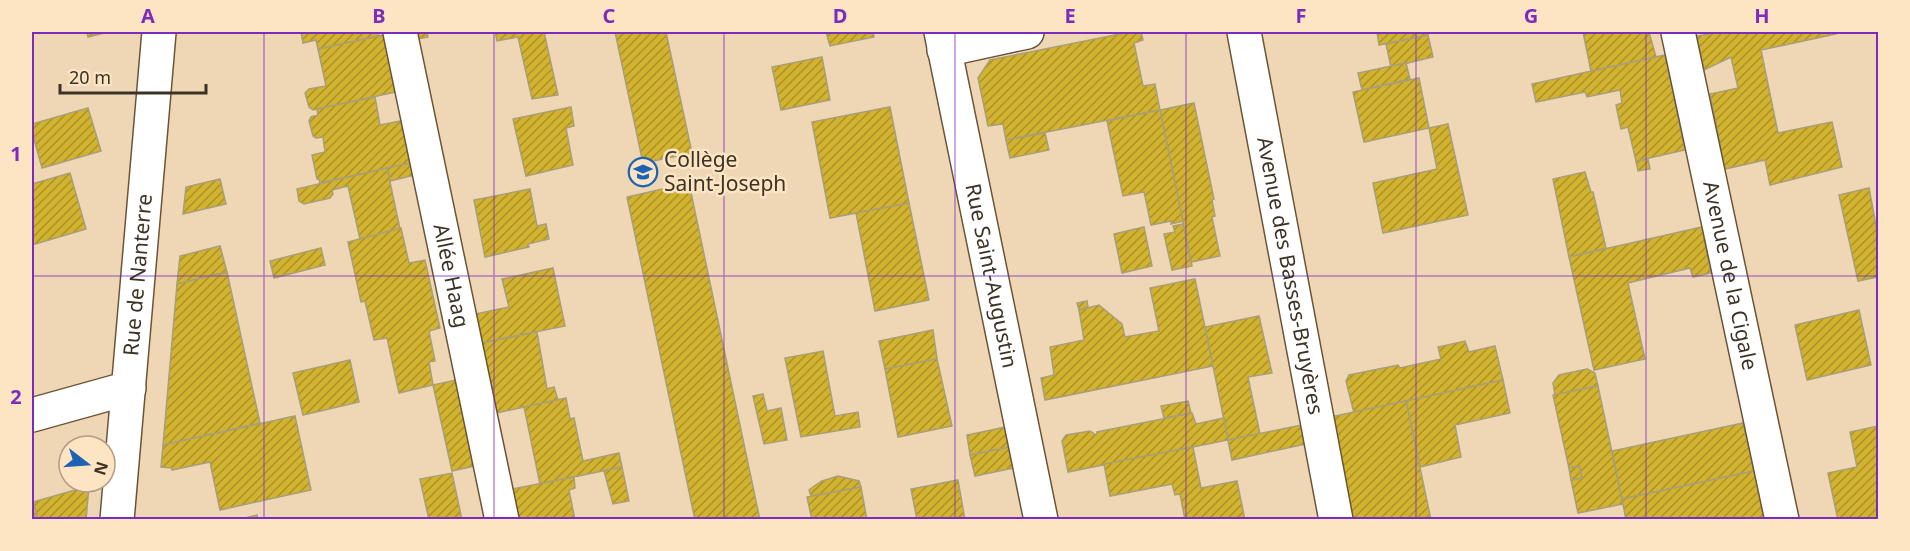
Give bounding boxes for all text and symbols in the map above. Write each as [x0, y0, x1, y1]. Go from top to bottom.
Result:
text: A [141, 2, 155, 29]
text: B [372, 2, 386, 29]
text: C [603, 2, 616, 29]
text: D [833, 2, 847, 29]
text: E [1064, 2, 1076, 29]
text: F [1296, 2, 1306, 29]
text: G [1524, 2, 1538, 29]
text: H [1754, 2, 1770, 29]
scale bar [60, 57, 206, 95]
text: 20 m [69, 65, 111, 89]
street label: Avenue des Basses-Bruyères [1251, 134, 1331, 417]
text: 1 [10, 140, 22, 167]
place label: Collège Saint-Joseph [664, 145, 786, 197]
school or university icon: Collège Saint-Joseph [627, 156, 659, 188]
street label: Avenue de la Cigale [1697, 178, 1765, 373]
street label: Rue Saint-Augustin [959, 181, 1025, 371]
street label: Rue de Nanterre [116, 193, 158, 357]
street label: Allée Haag [427, 221, 476, 330]
text: 2 [10, 383, 22, 410]
north arrow [57, 434, 117, 494]
text: N [89, 459, 114, 478]

